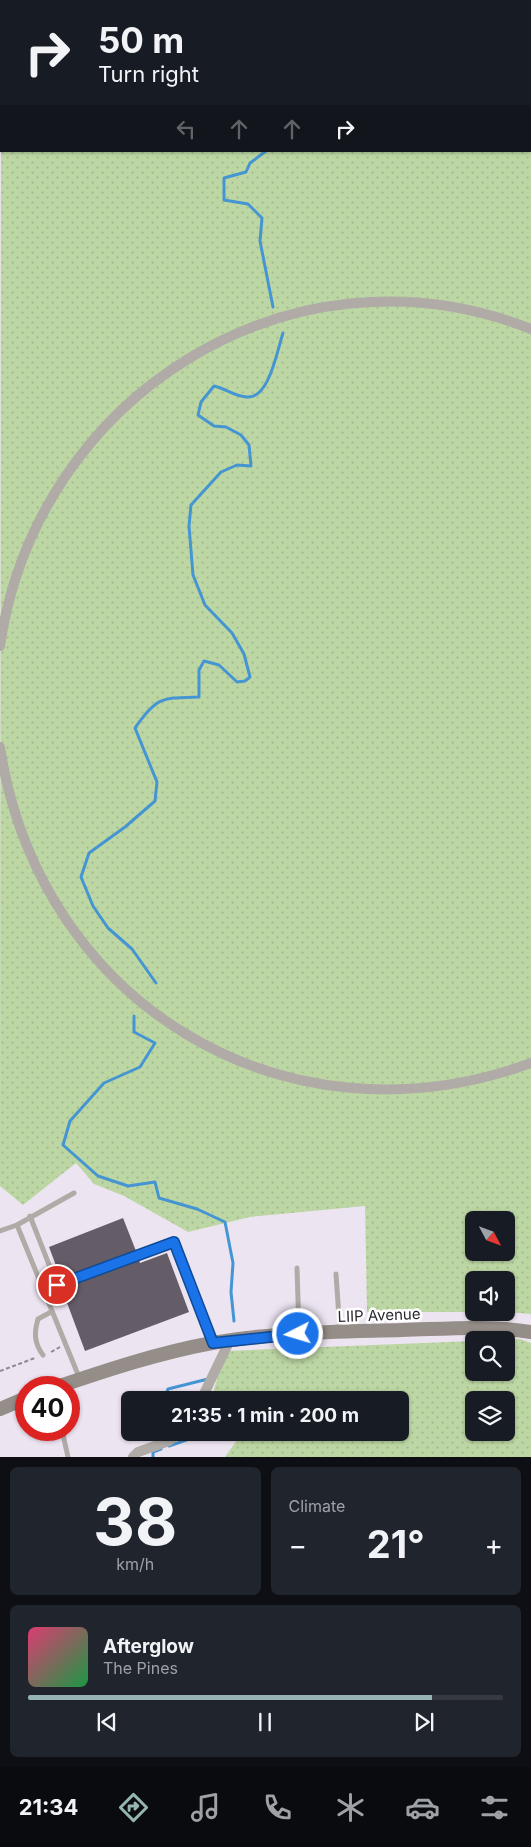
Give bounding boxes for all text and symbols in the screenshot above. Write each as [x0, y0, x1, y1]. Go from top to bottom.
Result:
text: 50 m [98, 19, 184, 61]
icon: right [15, 20, 80, 85]
text: Turn right [98, 61, 199, 87]
icon: left [172, 115, 200, 143]
icon: ahead [225, 115, 253, 143]
icon: ahead [278, 115, 306, 143]
icon: right [331, 115, 359, 143]
north arrow [465, 1211, 515, 1261]
map controls [465, 1211, 515, 1441]
pin [36, 1264, 78, 1306]
icon: arrive [43, 1271, 71, 1299]
button: sound [465, 1271, 515, 1321]
street label: LIIP Avenue [337, 1304, 421, 1326]
position arrow [271, 1307, 323, 1359]
button: search [465, 1331, 515, 1381]
speed limit sign: 40 [15, 1376, 80, 1441]
button: layers [465, 1391, 515, 1441]
text: 21:35 · 1 min · 200 m [171, 1404, 359, 1427]
text: 38 [93, 1482, 177, 1561]
text: Climate [289, 1496, 345, 1516]
text: 21° [367, 1521, 425, 1567]
text: − [289, 1528, 307, 1562]
text: + [484, 1528, 503, 1562]
text: km/h [116, 1554, 154, 1574]
text: Afterglow [103, 1635, 194, 1658]
text: The Pines [103, 1658, 178, 1678]
icon: previous [93, 1708, 121, 1736]
icon: pause [251, 1708, 279, 1736]
icon: next [410, 1708, 438, 1736]
icon: directions [116, 1790, 151, 1825]
icon: music [188, 1790, 223, 1825]
icon: phone [260, 1790, 295, 1825]
icon: climate [333, 1790, 368, 1825]
icon: car [405, 1790, 440, 1825]
icon: filters [477, 1790, 512, 1825]
text: 21:34 [19, 1794, 78, 1820]

